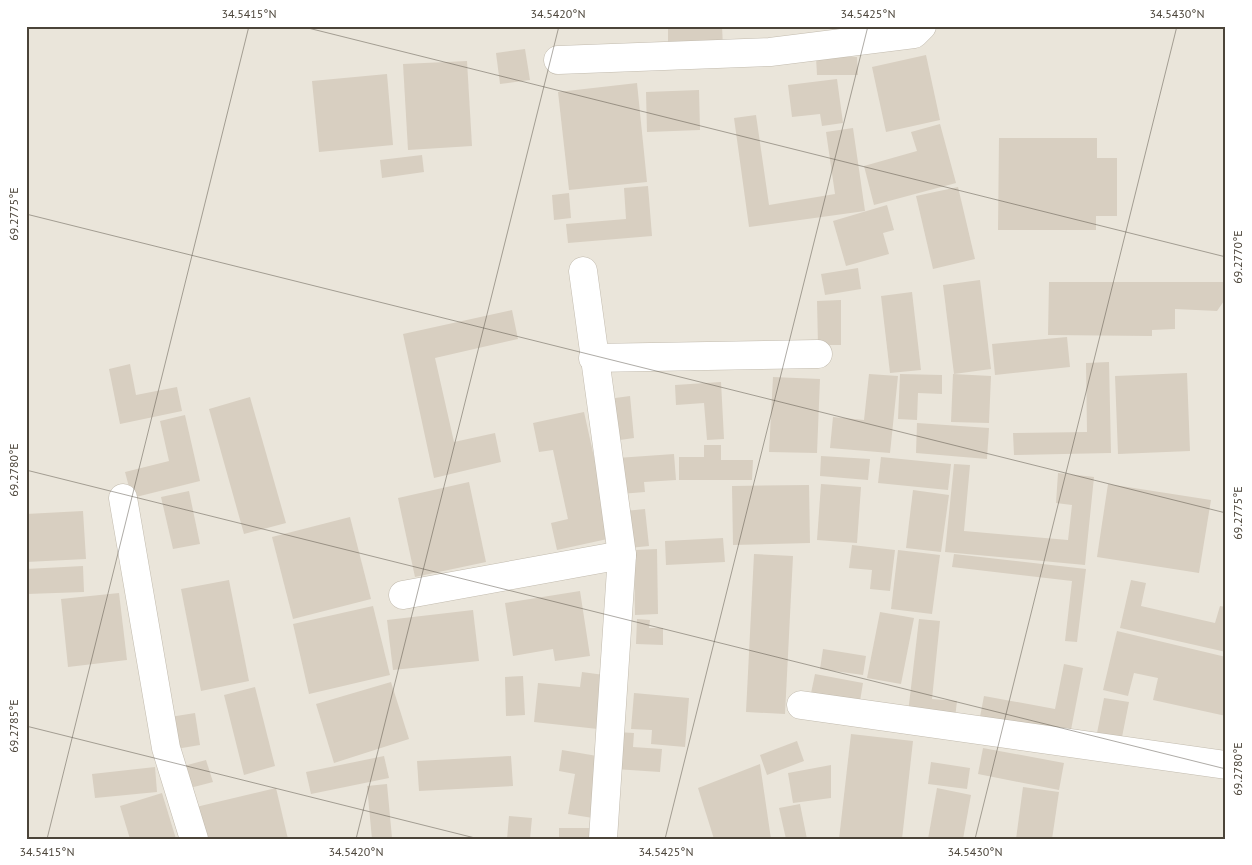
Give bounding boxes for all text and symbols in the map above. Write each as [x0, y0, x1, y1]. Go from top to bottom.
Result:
text: 34.5415°N [222, 6, 276, 21]
text: 34.5420°N [531, 6, 585, 21]
text: 34.5425°N [841, 6, 895, 21]
text: 34.5430°N [1150, 6, 1204, 21]
text: 69.2775°E [6, 187, 21, 241]
text: 69.2770°E [1230, 230, 1245, 284]
text: 69.2780°E [6, 443, 21, 497]
text: 69.2775°E [1230, 486, 1245, 540]
text: 69.2785°E [6, 699, 21, 753]
text: 69.2780°E [1230, 742, 1245, 796]
text: 34.5415°N [20, 844, 74, 859]
text: 34.5420°N [329, 844, 383, 859]
text: 34.5425°N [639, 844, 693, 859]
text: 34.5430°N [948, 844, 1002, 859]

